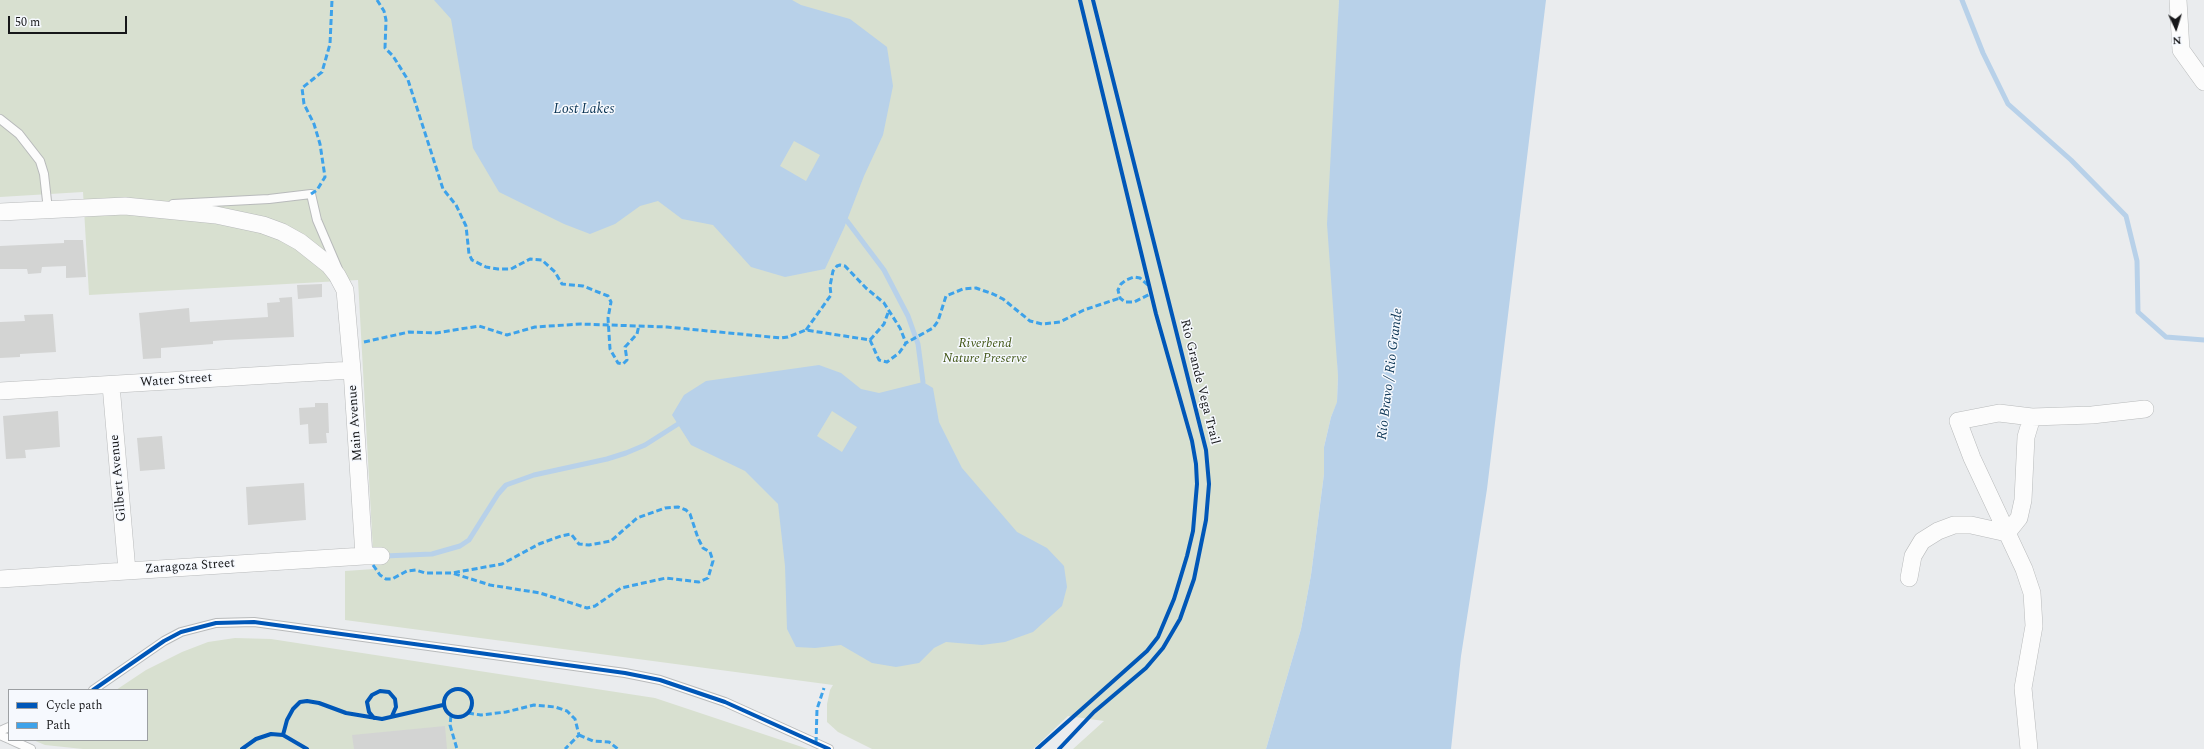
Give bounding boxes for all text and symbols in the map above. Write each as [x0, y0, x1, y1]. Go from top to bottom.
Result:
scale bar [10, 8, 129, 34]
north arrow [2156, 8, 2196, 48]
text: 50 m [15, 13, 40, 32]
text: N [2172, 32, 2182, 49]
water label: Lost Lakes [554, 102, 614, 118]
water label: Río Bravo / Rio Grande [1375, 307, 1407, 441]
street label: Rio Grande Vega Trail [1176, 318, 1222, 446]
park label: Riverbend Nature Preserve [943, 336, 1027, 367]
street label: Water Street [139, 371, 213, 391]
street label: Main Avenue [346, 384, 366, 462]
street label: Gilbert Avenue [107, 434, 131, 522]
street label: Zaragoza Street [144, 556, 236, 578]
legend [8, 689, 148, 741]
text: Cycle path [46, 696, 103, 715]
text: Path [46, 716, 71, 735]

